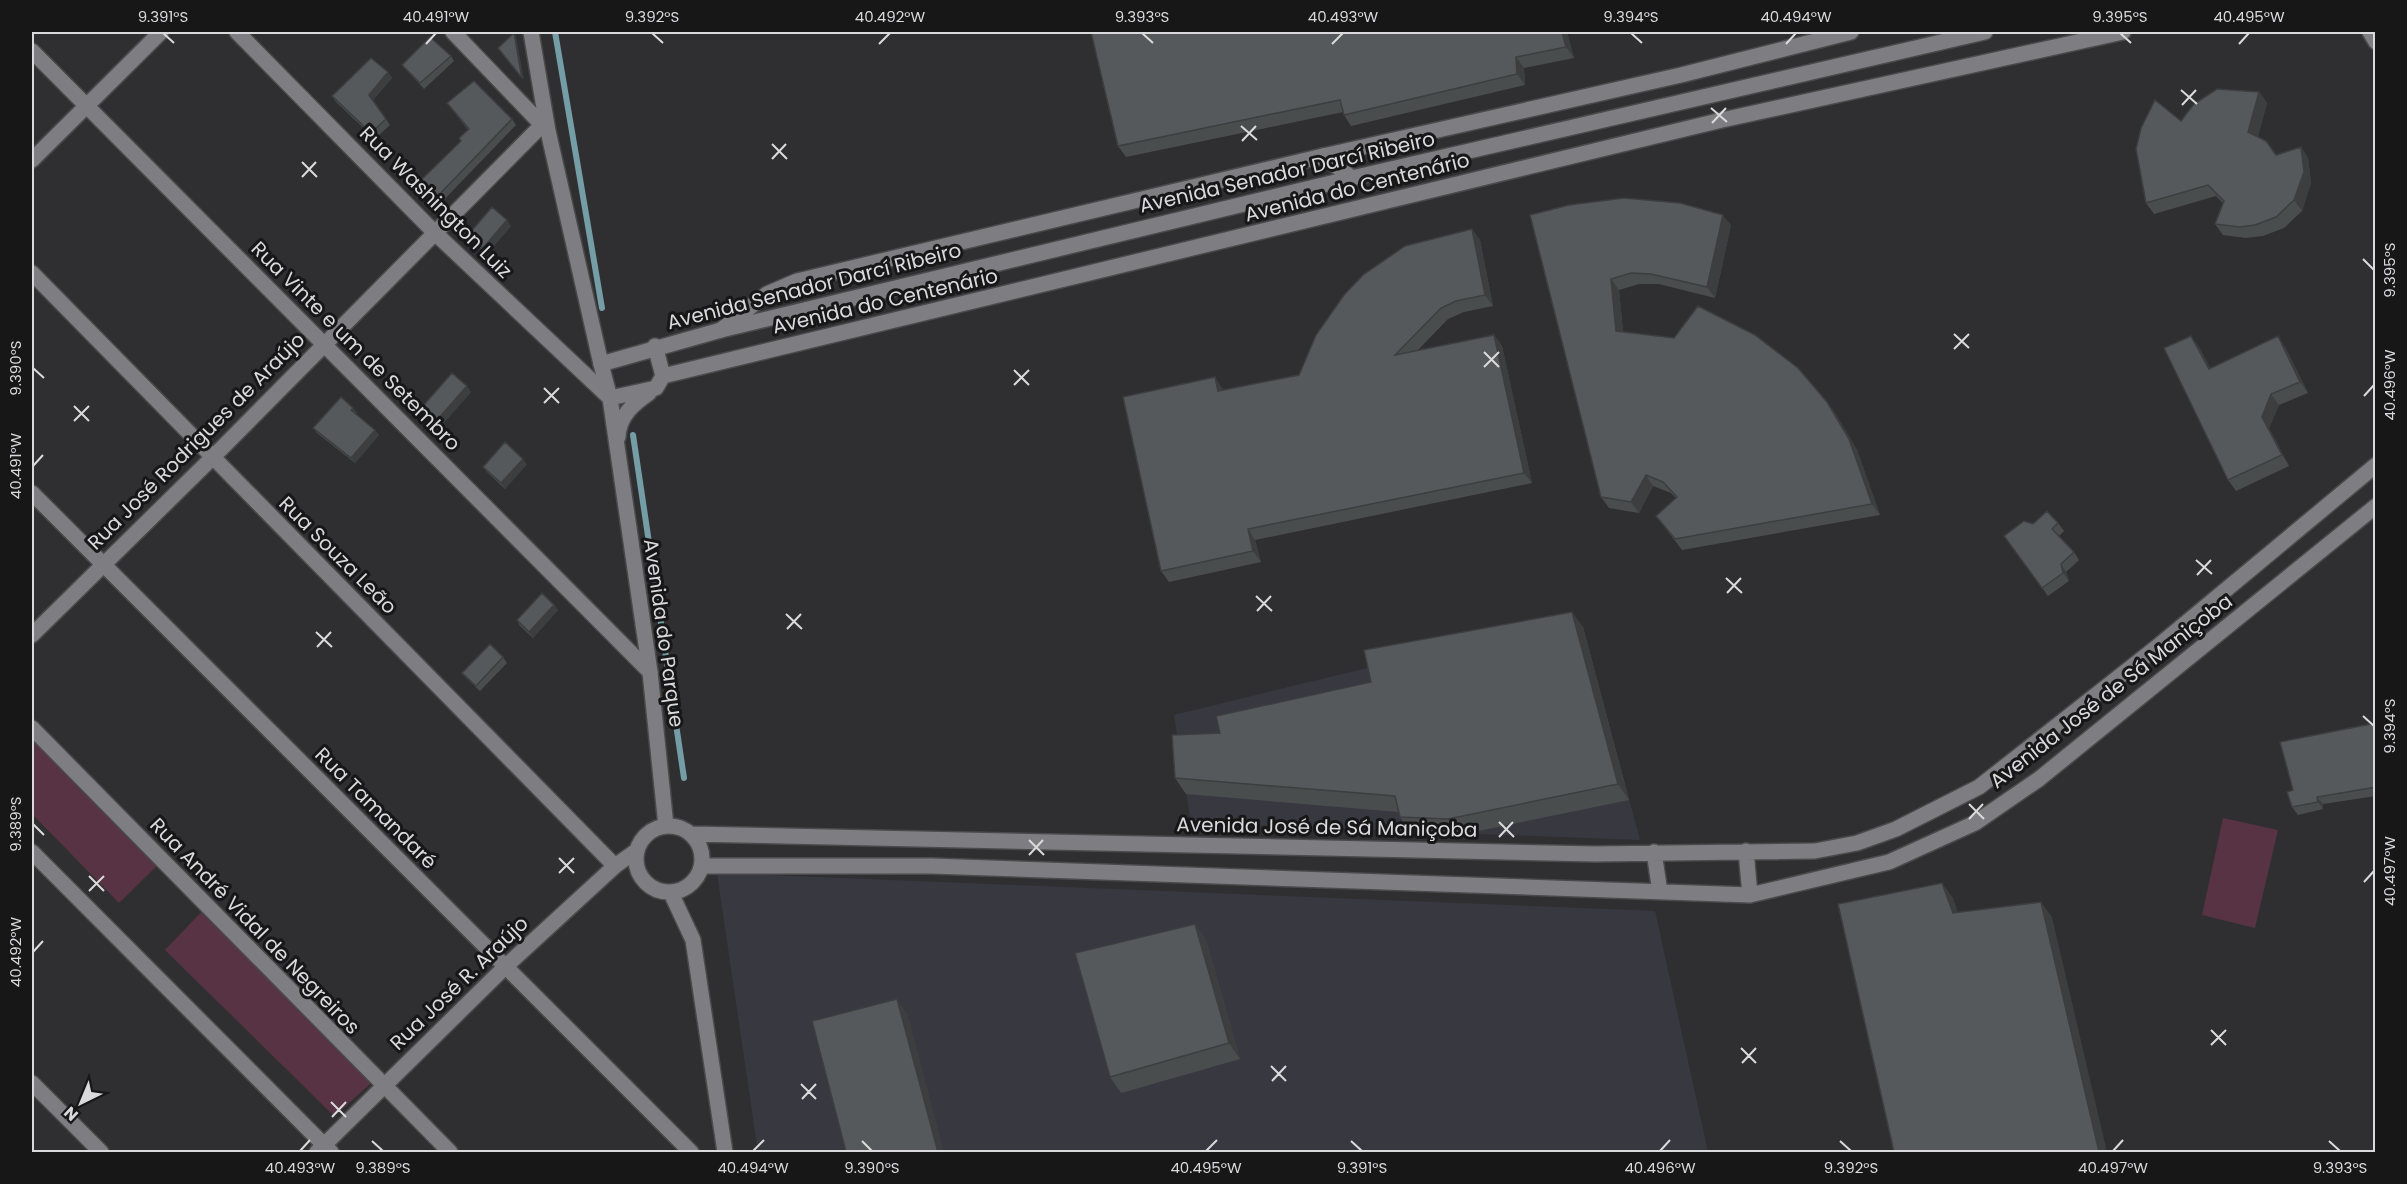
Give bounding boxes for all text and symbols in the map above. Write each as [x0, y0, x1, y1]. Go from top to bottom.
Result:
text: 9.391°S [138, 6, 188, 27]
text: 40.491°W [403, 6, 470, 27]
text: 9.392°S [625, 6, 679, 27]
text: 40.492°W [855, 6, 926, 27]
text: 9.393°S [1115, 6, 1169, 27]
text: 40.493°W [1308, 6, 1379, 27]
text: 9.394°S [1603, 6, 1659, 27]
text: 40.494°W [1760, 6, 1832, 27]
text: 9.395°S [2092, 6, 2148, 27]
text: 40.495°W [2213, 6, 2285, 27]
street label: Rua Washington Luiz [354, 120, 518, 284]
street label: Avenida Senador Darcí Ribeiro [1136, 124, 1438, 220]
street label: Avenida do Centenário [1242, 146, 1472, 228]
street label: Rua Vinte e um de Setembro [245, 235, 467, 457]
street label: Avenida Senador Darcí Ribeiro [664, 236, 964, 336]
text: 9.395°S [2379, 242, 2400, 298]
street label: Avenida do Centenário [769, 261, 1001, 341]
street label: Rua José Rodrigues de Araújo [81, 326, 311, 556]
text: 9.390°S [5, 340, 26, 396]
text: 40.496°W [2379, 349, 2400, 421]
text: 40.491°W [5, 432, 26, 499]
street label: Rua Souza Leão [273, 490, 403, 620]
street label: Avenida do Parque [637, 537, 691, 729]
street label: Avenida José de Sá Maniçoba [1984, 587, 2238, 795]
text: 9.394°S [2379, 698, 2400, 754]
street label: Rua Tamandaré [309, 741, 443, 875]
text: 9.389°S [5, 796, 26, 852]
street label: Avenida José de Sá Maniçoba [1176, 810, 1478, 844]
street label: Rua André Vidal de Negreiros [144, 812, 366, 1040]
text: 40.497°W [2379, 836, 2400, 906]
street label: Rua José R. Araújo [384, 910, 534, 1056]
text: 40.492°W [5, 916, 26, 987]
north arrow [51, 1073, 111, 1133]
text: N [59, 1101, 83, 1126]
text: 40.493°W [265, 1157, 336, 1178]
text: 9.389°S [355, 1157, 411, 1178]
text: 40.494°W [717, 1157, 789, 1178]
text: 9.390°S [844, 1157, 900, 1178]
text: 40.495°W [1170, 1157, 1242, 1178]
text: 9.391°S [1337, 1157, 1387, 1178]
text: 40.496°W [1624, 1157, 1696, 1178]
text: 9.392°S [1824, 1157, 1878, 1178]
text: 40.497°W [2078, 1157, 2148, 1178]
text: 9.393°S [2313, 1157, 2367, 1178]

